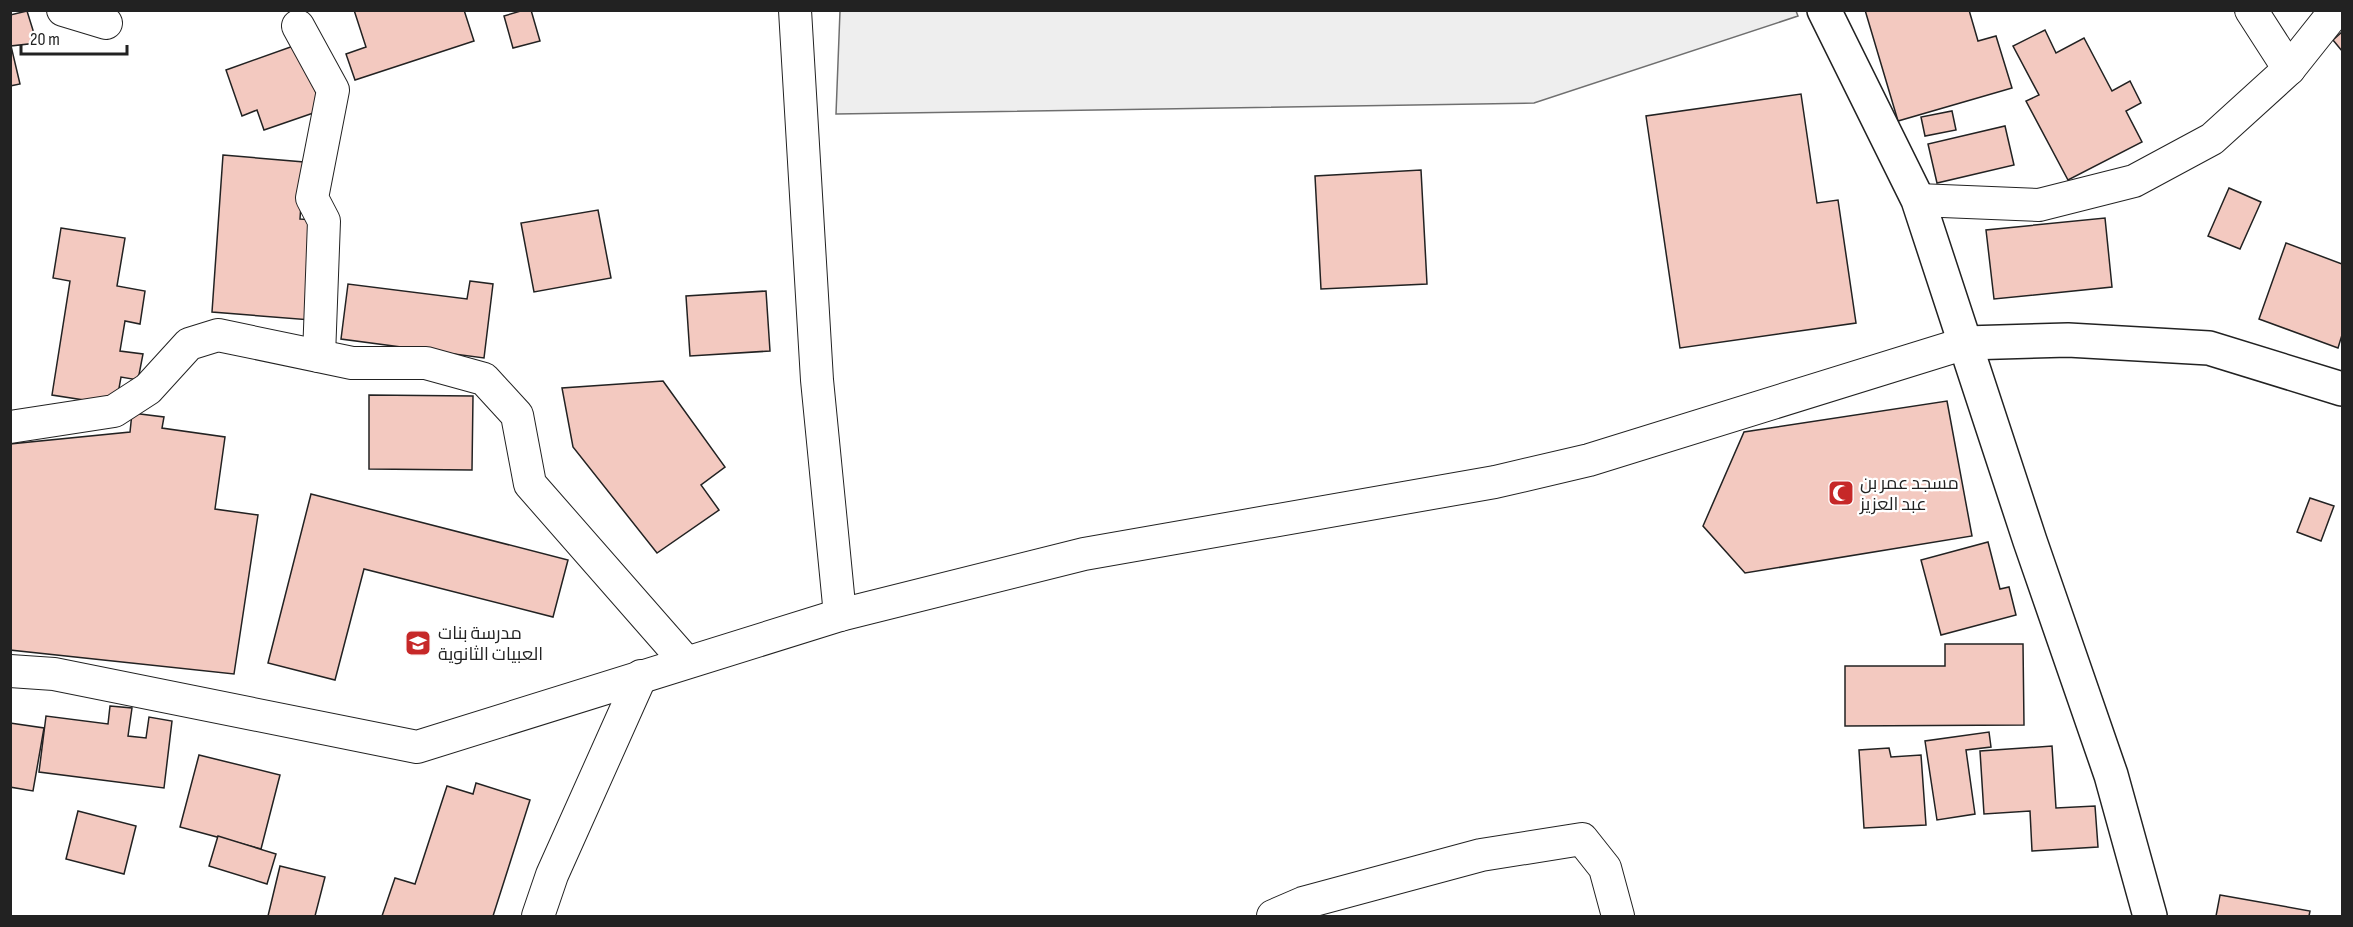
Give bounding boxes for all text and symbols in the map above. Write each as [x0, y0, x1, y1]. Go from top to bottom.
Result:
scale bar [21, 18, 128, 56]
text: 20 m [30, 29, 60, 50]
place label: مسجد عمر بن عبد العزيز [1859, 473, 1959, 515]
mosque icon: مسجد عمر بن عبد العزيز [1826, 478, 1856, 508]
place label: مدرسة بنات العبيات الثانوية [438, 623, 543, 665]
school or university icon: مدرسة بنات العبيات الثانوية [403, 628, 433, 658]

